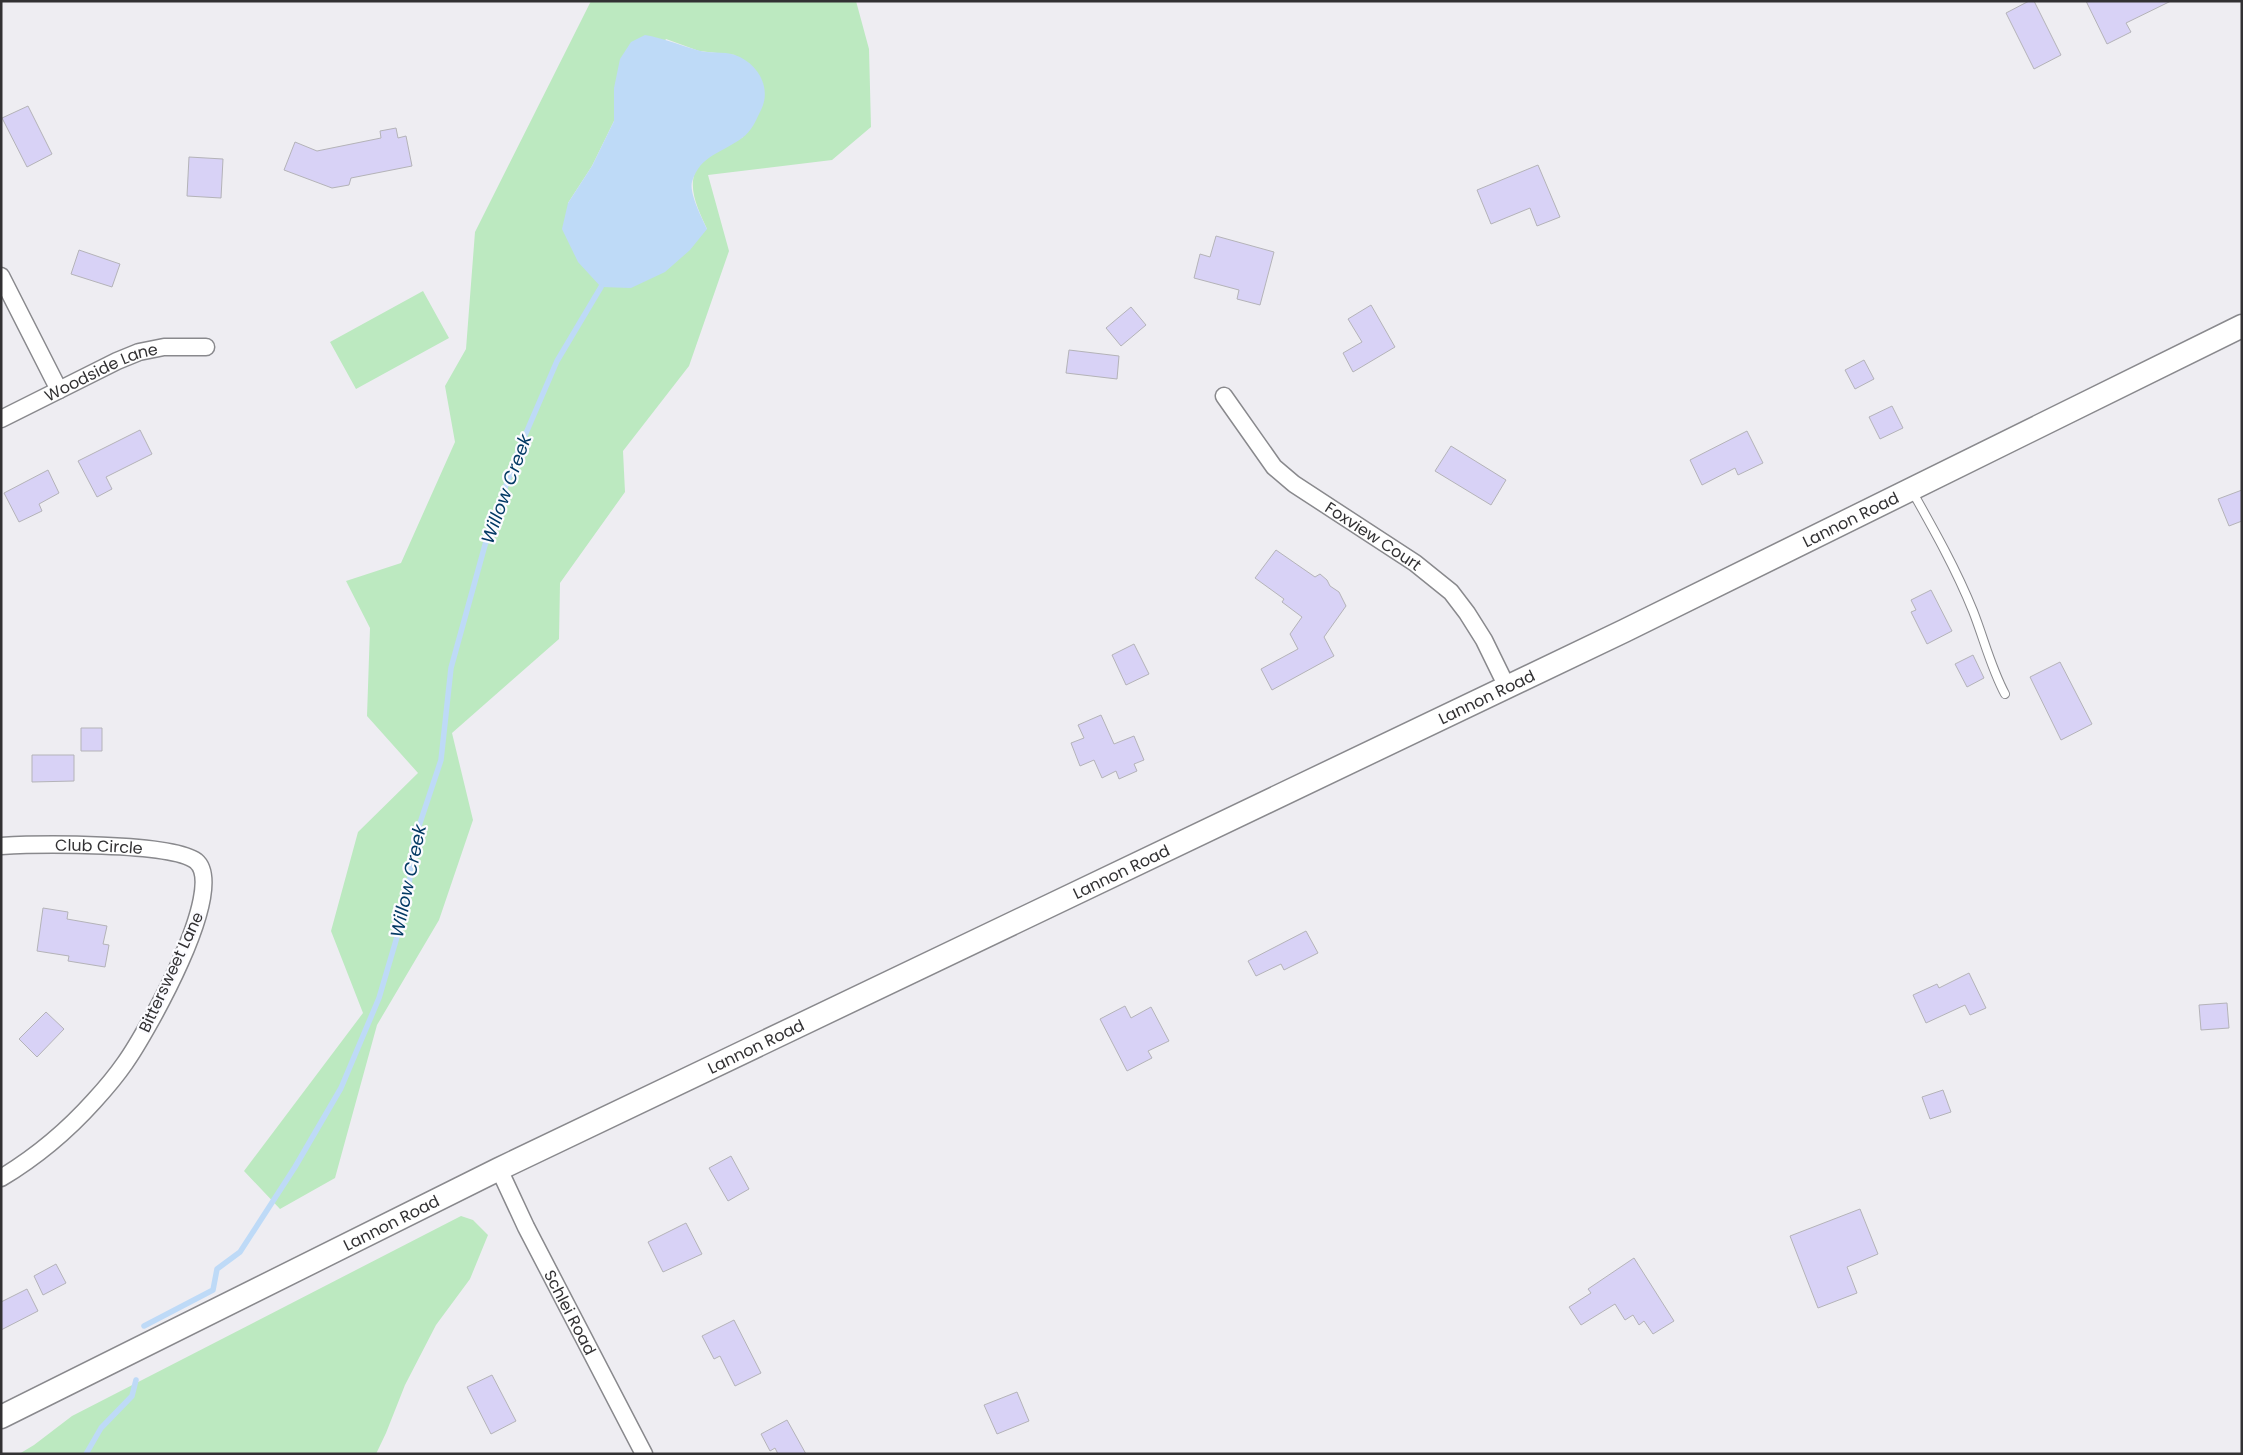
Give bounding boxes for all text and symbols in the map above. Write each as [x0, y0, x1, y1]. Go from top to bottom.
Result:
street label: Woodside Lane [40, 337, 160, 407]
water label: Willow Creek [475, 430, 538, 547]
street label: Lannon Road [1799, 486, 1903, 553]
street label: Foxview Court [1321, 496, 1427, 576]
street label: Lannon Road [1434, 664, 1539, 730]
water label: Willow Creek [384, 822, 432, 940]
street label: Club Circle [55, 833, 144, 860]
street label: Lannon Road [1069, 839, 1173, 904]
street label: Bittersweet Lane [133, 908, 209, 1036]
street label: Lannon Road [704, 1013, 808, 1079]
street label: Lannon Road [339, 1189, 443, 1256]
street label: Schlei Road [539, 1266, 602, 1359]

